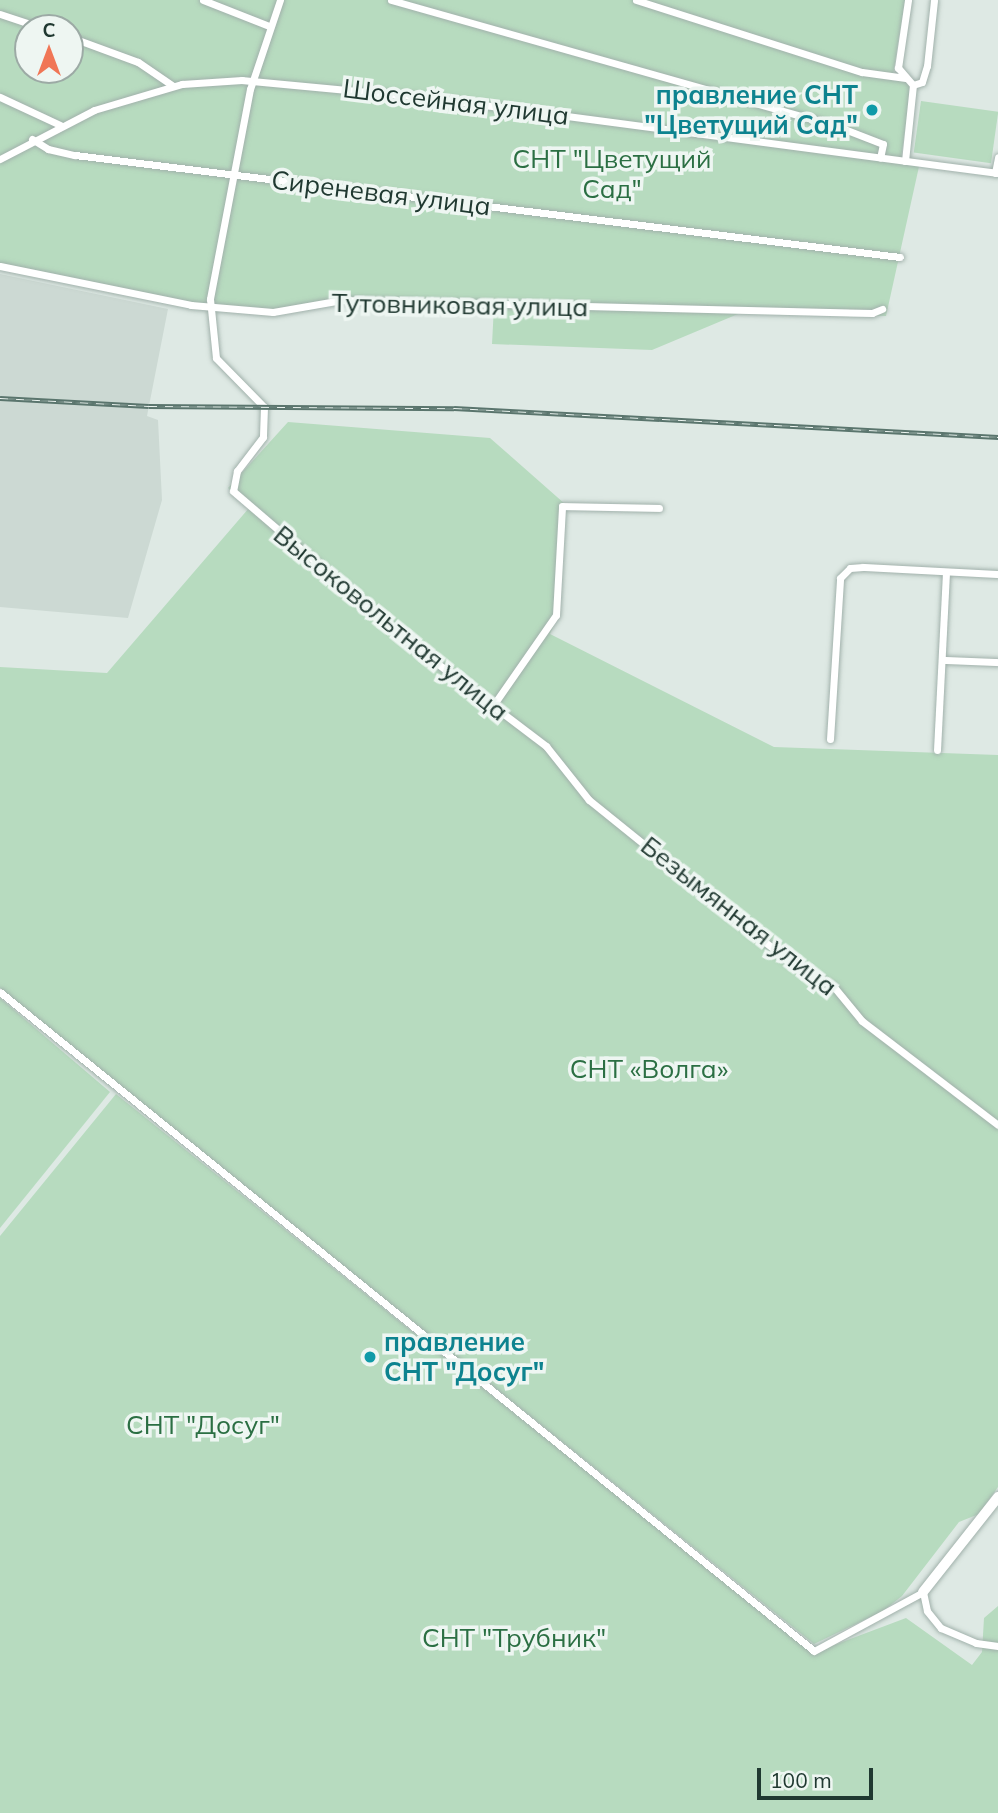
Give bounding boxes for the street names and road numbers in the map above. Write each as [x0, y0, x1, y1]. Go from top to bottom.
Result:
street label: Шоссейная улица [341, 73, 571, 131]
street label: Сиреневая улица [270, 164, 492, 222]
street label: Тутовниковая улица [331, 287, 589, 323]
street label: Высоковольтная улица [267, 519, 515, 727]
street label: Безымянная улица [635, 830, 843, 1002]

